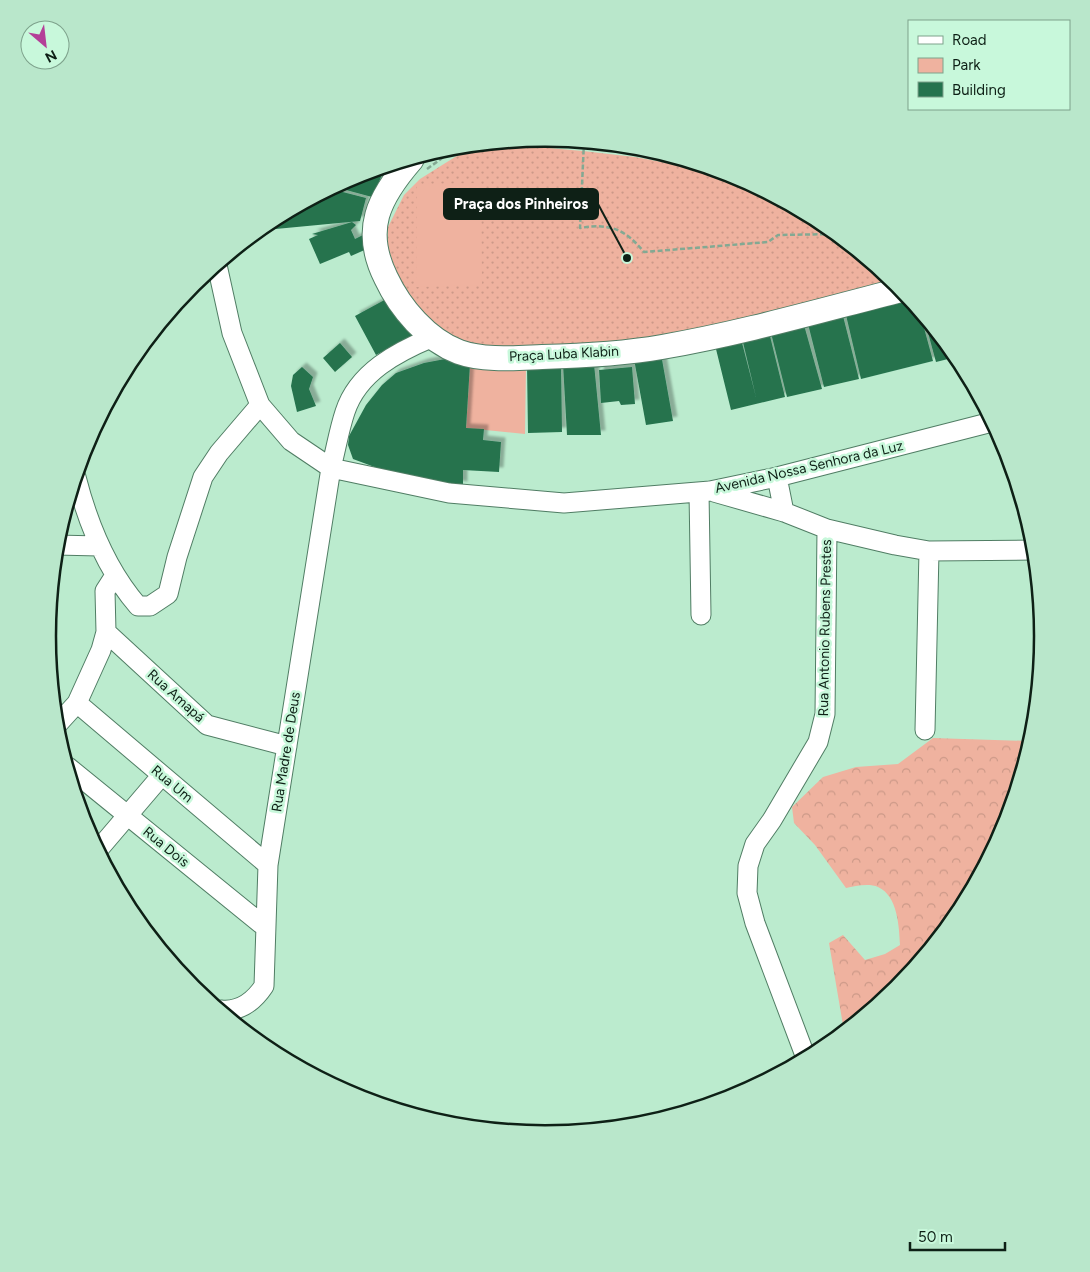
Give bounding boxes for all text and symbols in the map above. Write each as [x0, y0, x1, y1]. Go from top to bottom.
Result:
north arrow [20, 20, 70, 70]
legend [908, 20, 1070, 110]
text: Road [952, 31, 987, 49]
text: N [42, 46, 60, 66]
text: Park [952, 56, 981, 74]
text: Building [952, 81, 1006, 99]
callout: Praça dos Pinheiros [444, 189, 598, 219]
text: Praça dos Pinheiros [454, 195, 588, 213]
street label: Praça Luba Klabin [509, 343, 620, 365]
street label: Avenida Nossa Senhora da Luz [713, 437, 905, 497]
street label: Rua Antonio Rubens Prestes [815, 539, 835, 717]
street label: Rua Amapá [144, 666, 208, 726]
street label: Rua Madre de Deus [268, 691, 304, 813]
street label: Rua Um [148, 762, 196, 806]
street label: Rua Dois [139, 823, 193, 871]
scale bar [910, 1220, 1005, 1252]
text: 50 m [918, 1228, 953, 1246]

